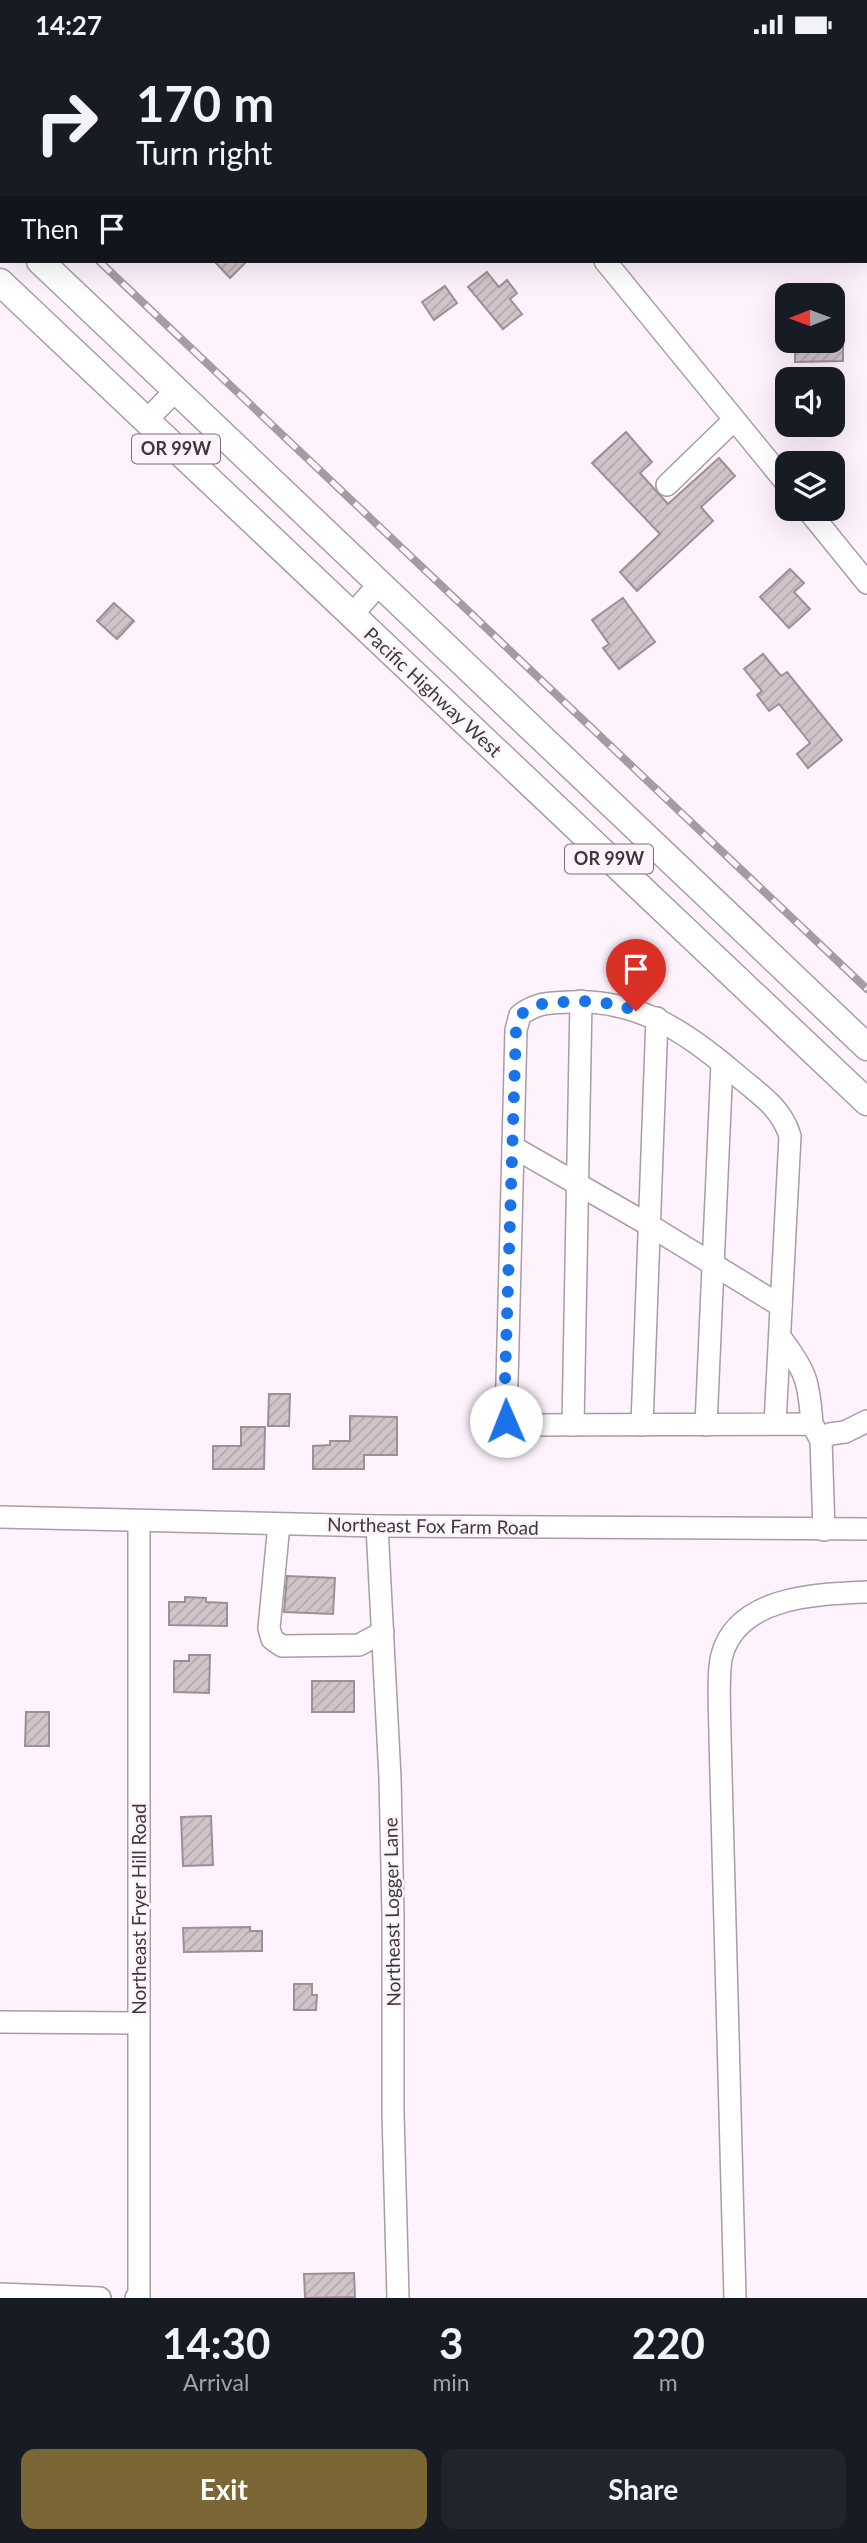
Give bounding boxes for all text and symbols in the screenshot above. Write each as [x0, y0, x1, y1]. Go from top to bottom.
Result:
text: 14:27 [35, 9, 102, 41]
text: 170 m [136, 74, 274, 132]
icon: right [21, 77, 112, 168]
text: Turn right [136, 133, 272, 172]
icon: arrive [93, 210, 131, 248]
text: Then [21, 213, 79, 245]
north arrow [775, 283, 845, 353]
map controls [775, 283, 845, 521]
button: sound [775, 367, 845, 437]
road number: OR 99W [132, 435, 220, 463]
button: layers [775, 451, 845, 521]
street label: Pacific Highway West [360, 622, 507, 762]
road number: OR 99W [565, 845, 653, 873]
pin [606, 939, 666, 1011]
icon: arrive [617, 950, 655, 988]
position arrow [469, 1384, 543, 1458]
street label: Northeast Fox Farm Road [327, 1512, 539, 1539]
street label: Northeast Fryer Hill Road [127, 1803, 150, 2015]
street label: Northeast Logger Lane [378, 1817, 405, 2007]
text: 14:30 [162, 2318, 270, 2368]
text: 3 [439, 2318, 463, 2368]
text: 220 [632, 2318, 705, 2368]
text: Arrival [183, 2368, 249, 2396]
text: min [432, 2368, 470, 2396]
text: m [659, 2368, 678, 2396]
button: Exit [21, 2449, 427, 2529]
button: Share [441, 2449, 846, 2529]

